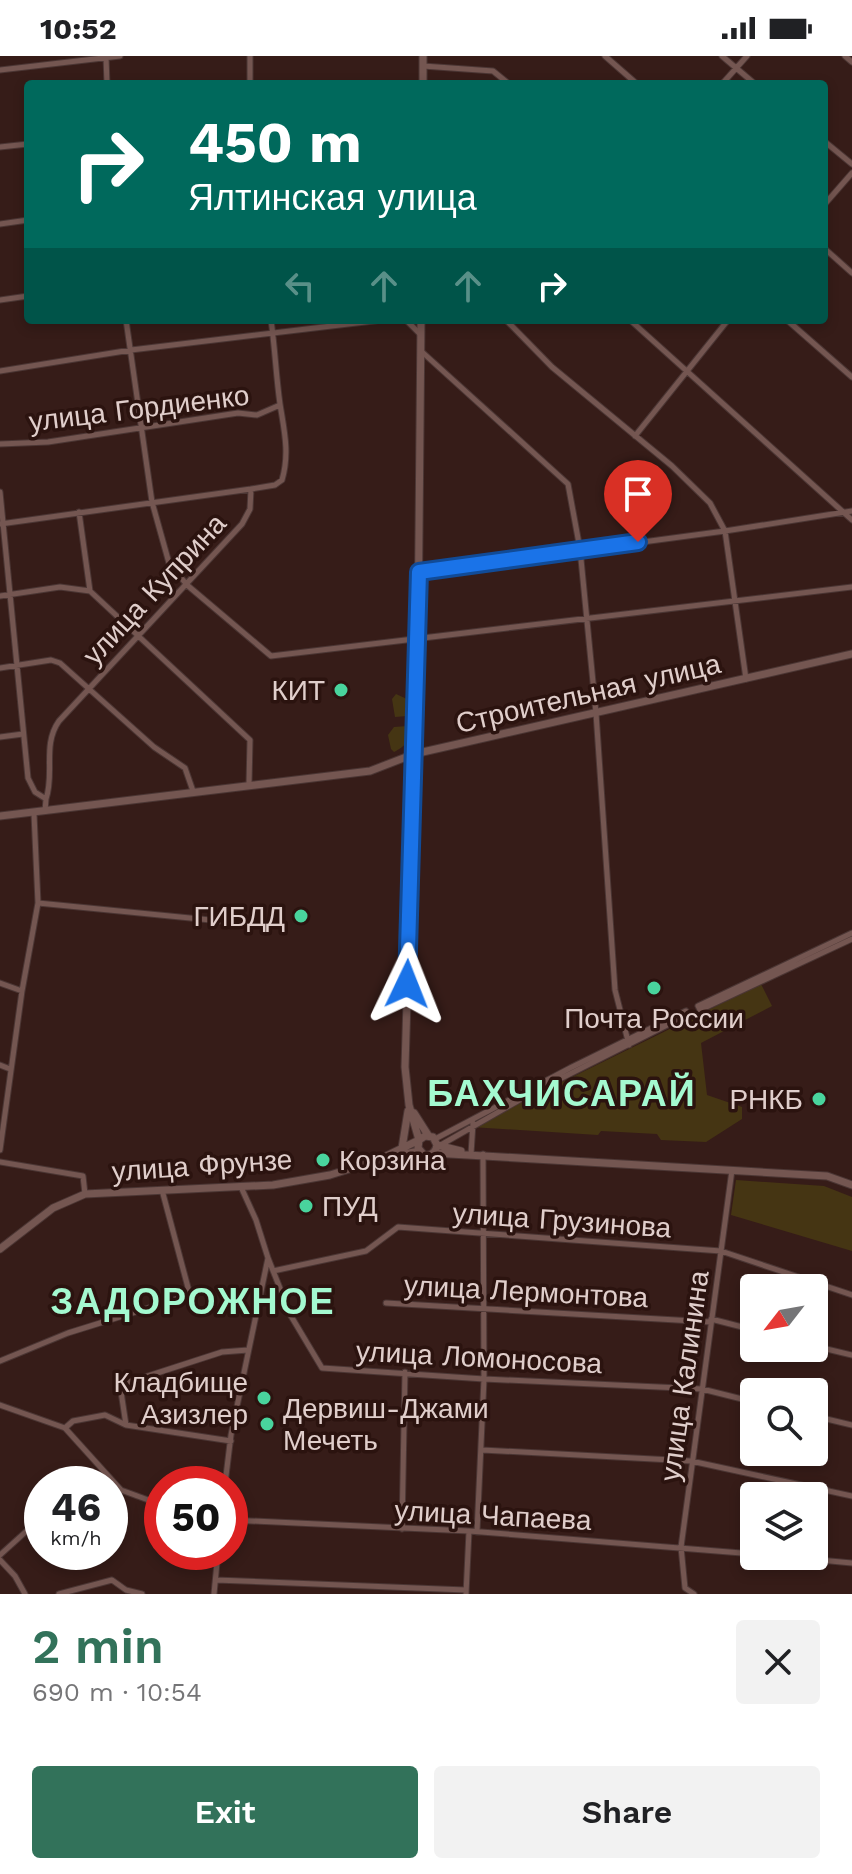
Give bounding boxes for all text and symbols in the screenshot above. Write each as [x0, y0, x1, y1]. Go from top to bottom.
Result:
text: 10:52 [40, 11, 117, 46]
text: 450 m [188, 110, 362, 176]
icon: right [56, 112, 160, 216]
text: Ялтинская улица [188, 177, 477, 219]
icon: left [278, 264, 322, 308]
icon: ahead [362, 264, 406, 308]
icon: ahead [446, 264, 490, 308]
icon: right [530, 264, 574, 308]
street label: улица Гордиенко [27, 379, 251, 438]
pin [604, 460, 672, 542]
icon: arrive [616, 472, 660, 516]
street label: улица Куприна [76, 507, 233, 672]
street label: Строительная улица [453, 647, 724, 740]
place label: КИТ [271, 674, 325, 707]
marker: КИТ [332, 681, 350, 699]
place label: ГИБДД [193, 900, 285, 933]
marker: ГИБДД [292, 907, 310, 925]
position arrow [365, 942, 449, 1026]
marker: Почта России [645, 979, 663, 997]
place label: Почта России [564, 1002, 744, 1035]
district label: БАХЧИСАРАЙ [427, 1072, 697, 1115]
place label: РНКБ [729, 1083, 803, 1116]
marker: РНКБ [810, 1090, 828, 1108]
street label: улица Фрунзе [111, 1143, 293, 1188]
place label: Корзина [339, 1144, 446, 1177]
marker: Корзина [314, 1151, 332, 1169]
place label: ПУД [322, 1190, 378, 1223]
street label: улица Грузинова [452, 1196, 673, 1245]
marker: ПУД [297, 1197, 315, 1215]
street label: улица Калинина [653, 1268, 716, 1484]
street label: улица Лермонтова [403, 1269, 649, 1314]
north arrow [740, 1274, 828, 1362]
map controls [740, 1274, 828, 1570]
district label: ЗАДОРОЖНОЕ [50, 1281, 336, 1323]
street label: улица Ломоносова [355, 1335, 603, 1380]
place label: Кладбище Азизлер [113, 1366, 248, 1431]
button: search [740, 1378, 828, 1466]
marker: Кладбище Азизлер [255, 1389, 273, 1407]
place label: Дервиш-Джами Мечеть [283, 1392, 489, 1457]
marker: Дервиш-Джами Мечеть [258, 1415, 276, 1433]
speed limit sign: 50 [144, 1466, 248, 1570]
button: layers [740, 1482, 828, 1570]
text: 46 [51, 1484, 101, 1531]
street label: улица Чапаева [394, 1494, 593, 1537]
text: km/h [50, 1526, 102, 1550]
text: 2 min [32, 1618, 164, 1675]
button: close [736, 1620, 820, 1704]
text: 690 m · 10:54 [32, 1677, 202, 1707]
button: Exit [32, 1766, 418, 1858]
button: Share [434, 1766, 820, 1858]

